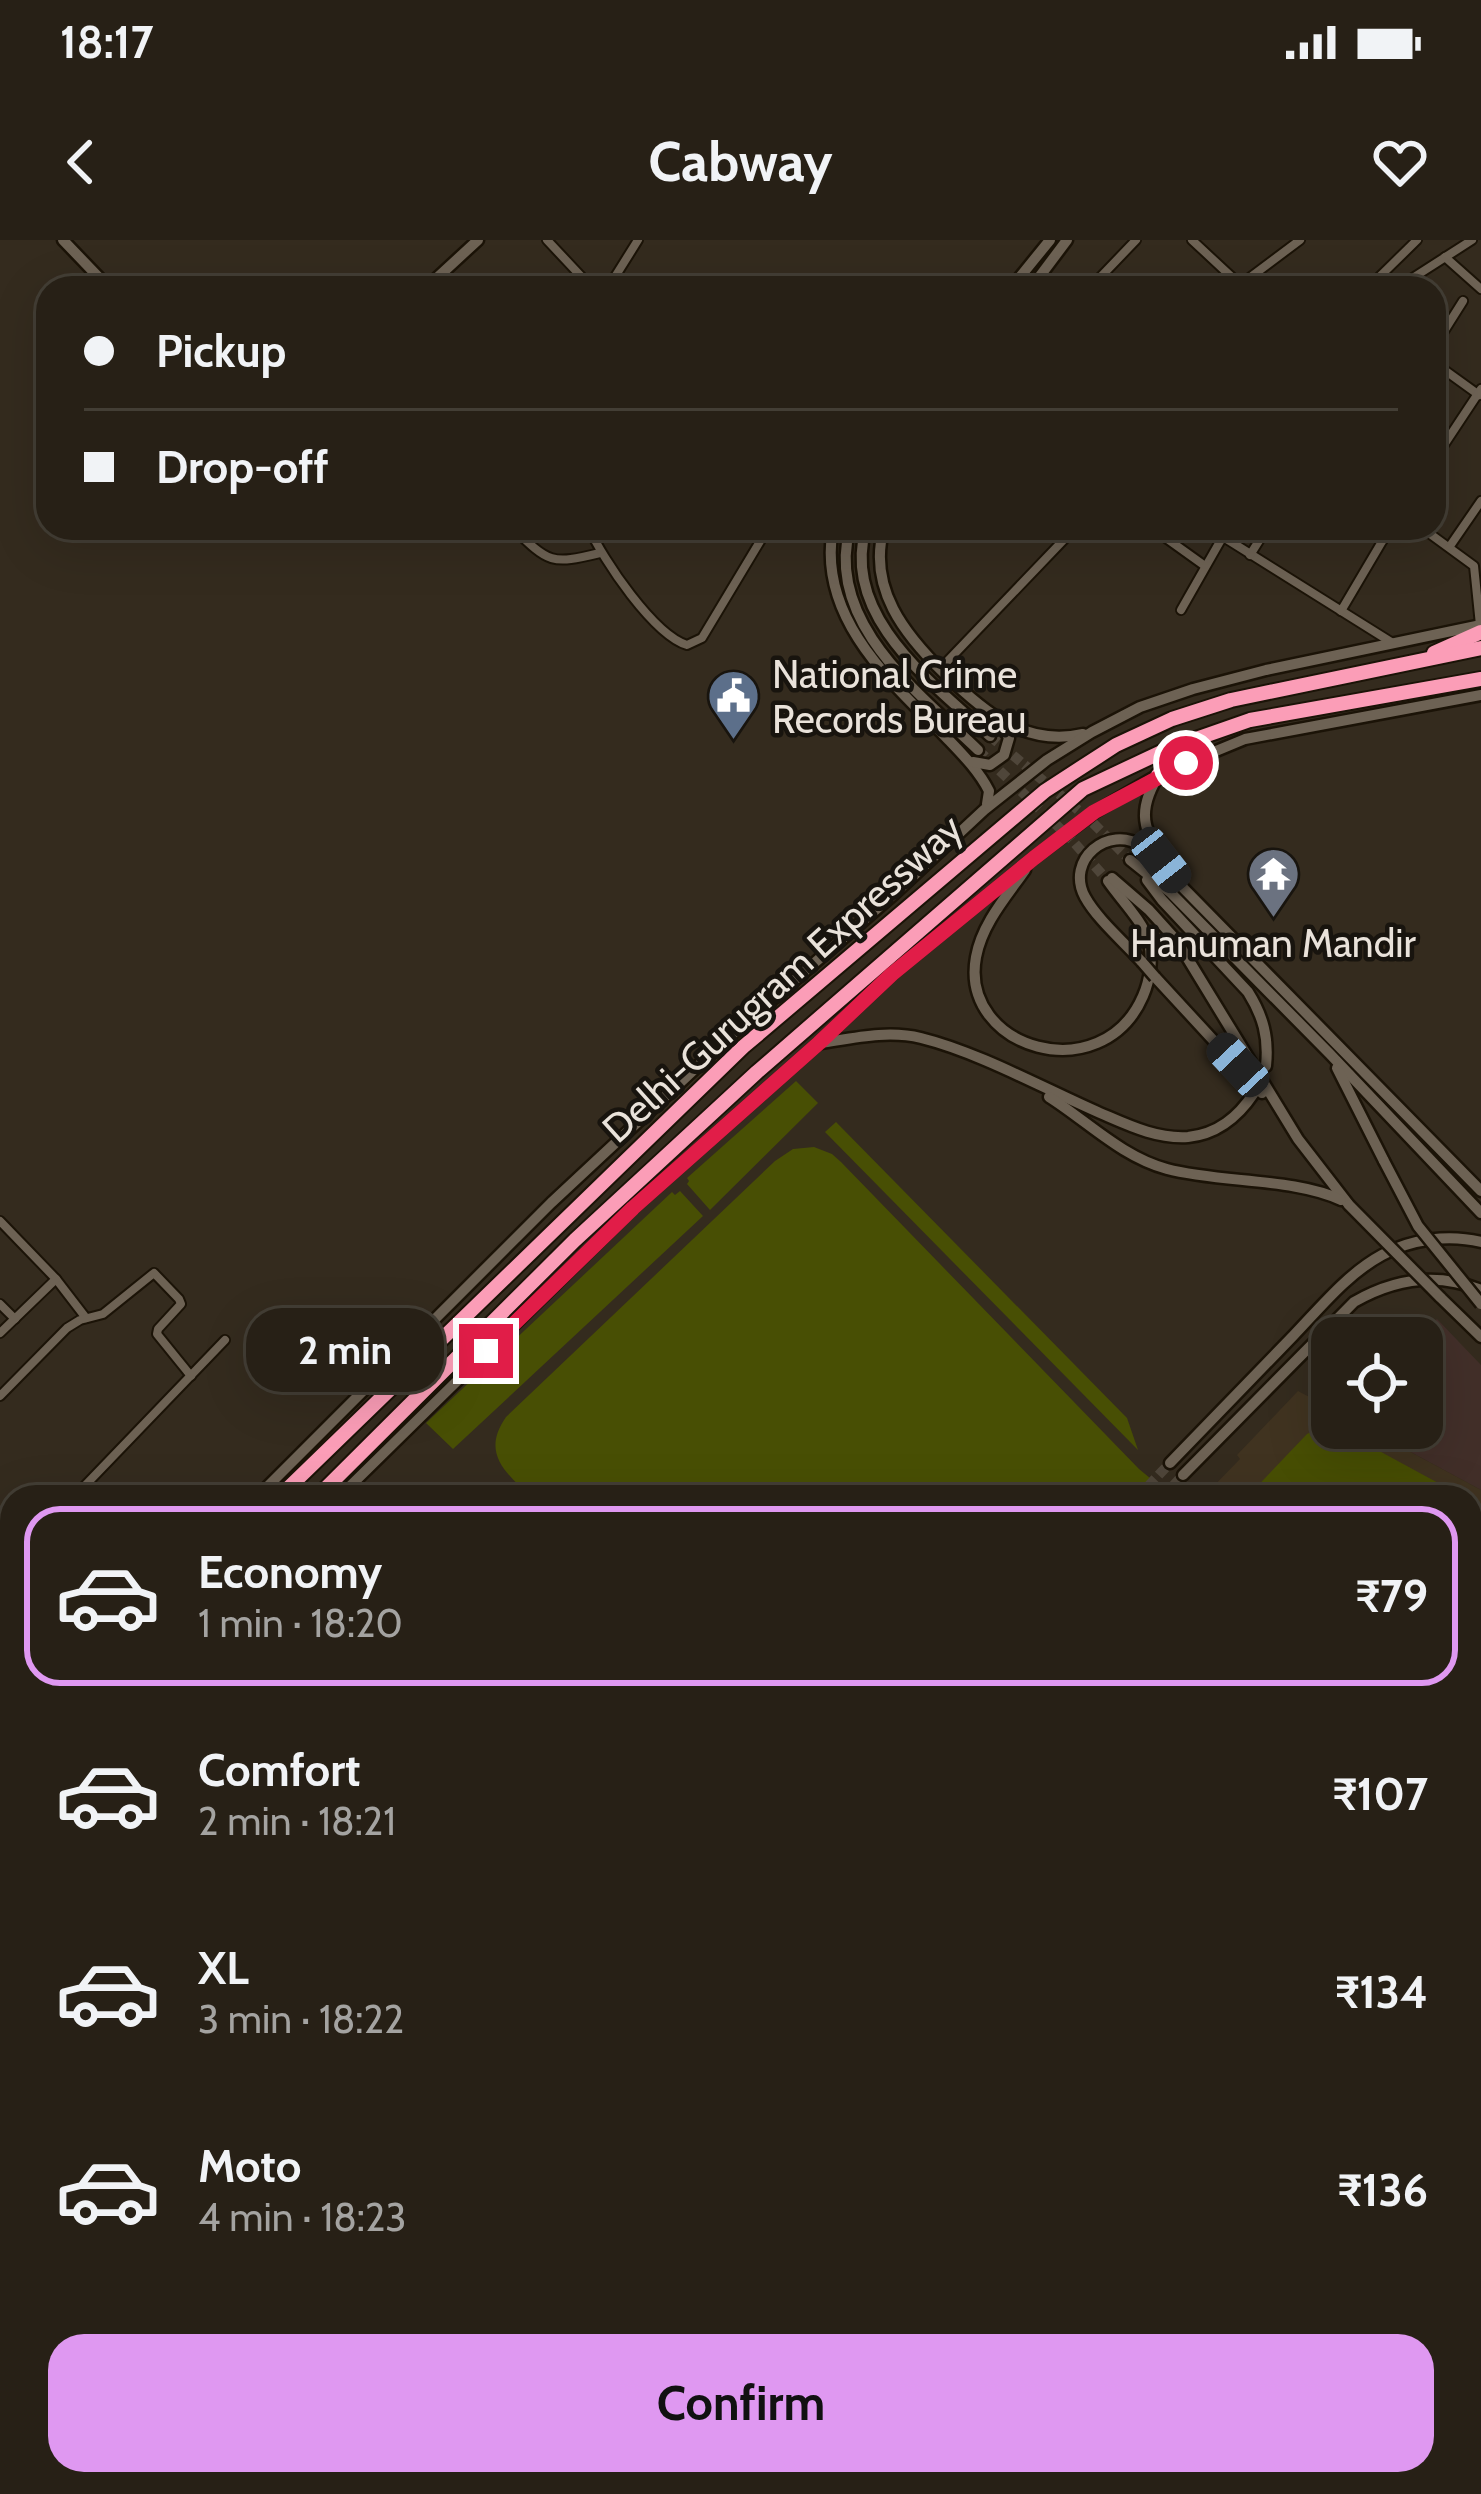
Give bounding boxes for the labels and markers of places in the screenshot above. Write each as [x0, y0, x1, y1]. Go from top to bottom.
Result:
place label: National Crime Records Bureau [772, 650, 1026, 743]
public building icon: National Crime Records Bureau [705, 668, 761, 742]
temple icon: Hanuman Mandir [1245, 845, 1301, 919]
place label: Hanuman Mandir [1130, 919, 1417, 967]

